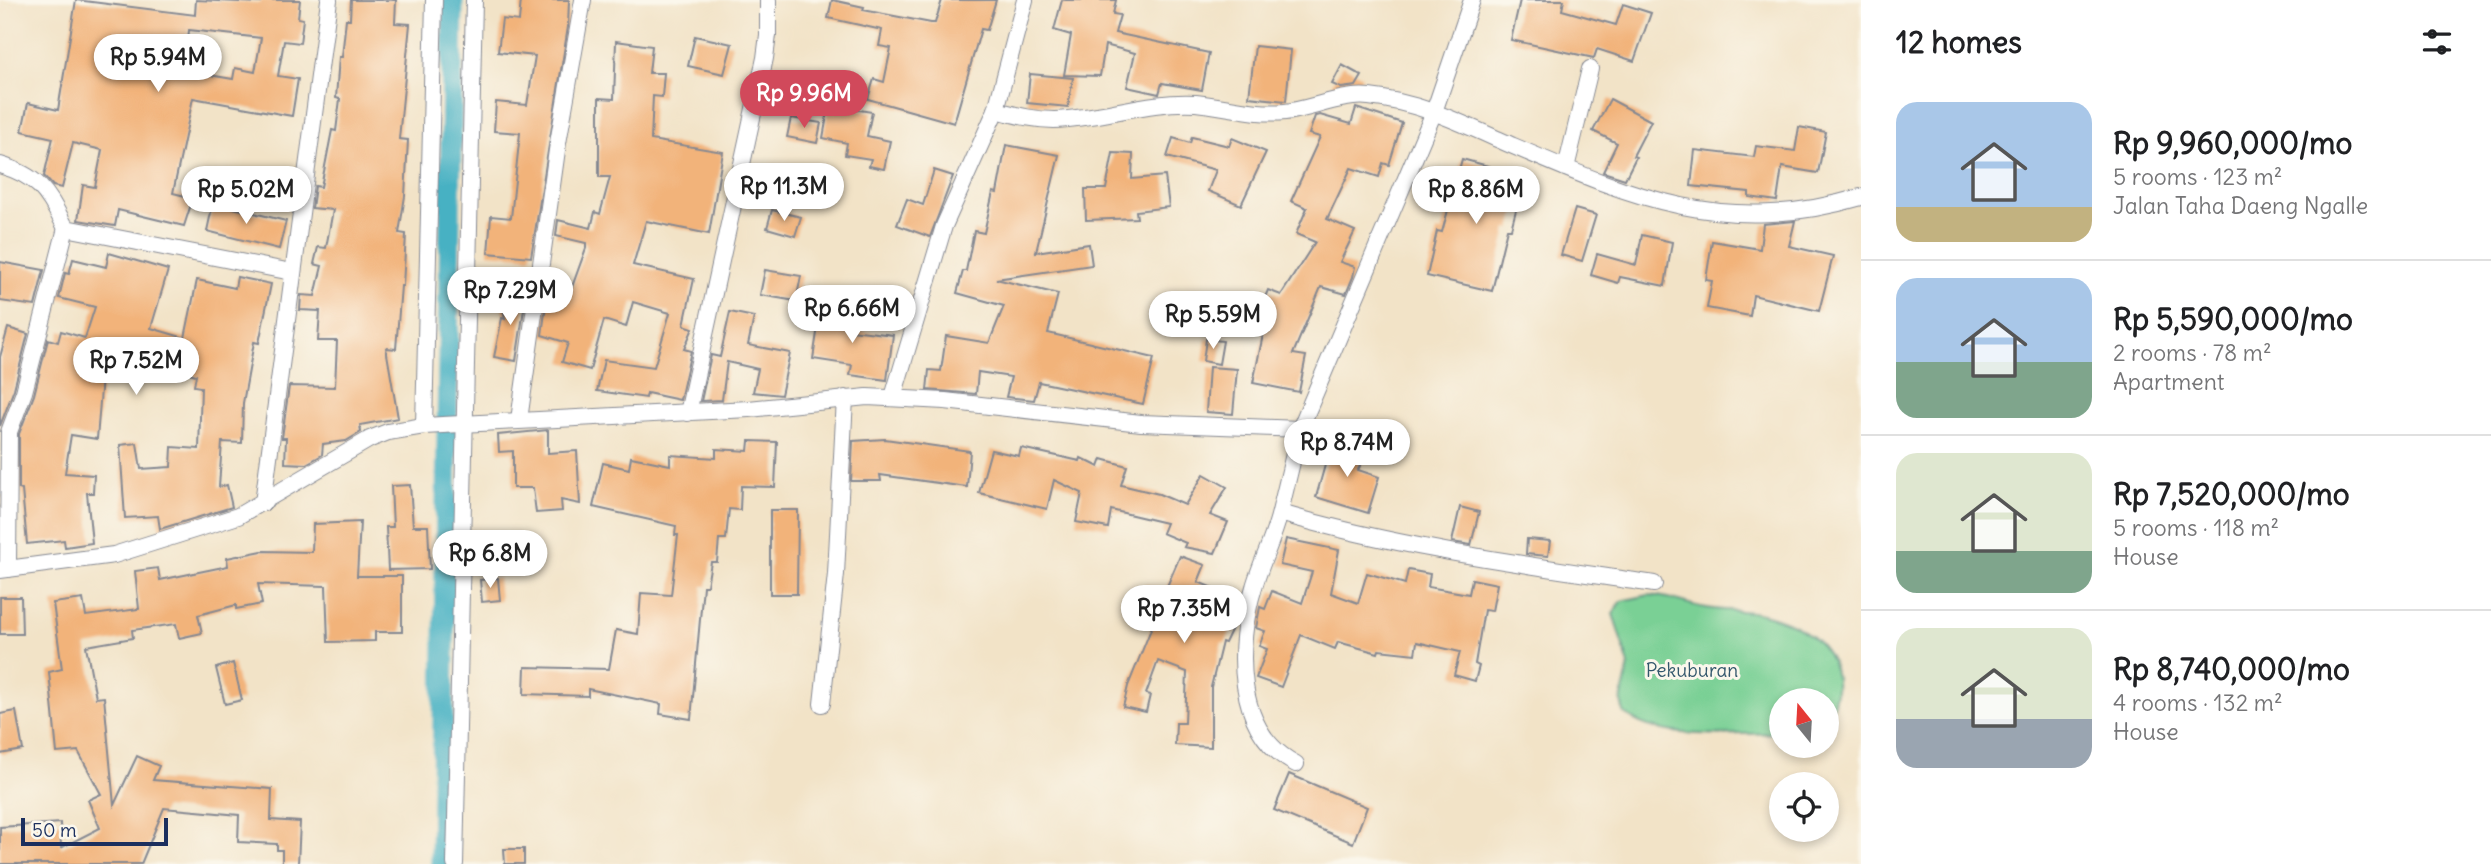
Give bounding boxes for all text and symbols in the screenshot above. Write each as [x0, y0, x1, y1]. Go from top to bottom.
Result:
text: 12 homes [1896, 23, 2022, 61]
icon: filters [2418, 23, 2456, 61]
pin: Rp 5.94M [86, 34, 230, 94]
text: Rp 5.94M [110, 42, 206, 71]
pin: Rp 9.96M [732, 71, 876, 130]
text: Rp 9.96M [756, 78, 852, 107]
text: Rp 9,960,000/mo [2113, 124, 2352, 162]
icon: home [1952, 130, 2036, 214]
text: 5 rooms · 123 m² [2113, 162, 2282, 191]
pin: Rp 11.3M [712, 164, 856, 223]
pin: Rp 5.02M [174, 166, 318, 226]
pin: Rp 8.86M [1404, 166, 1548, 226]
text: Rp 11.3M [740, 171, 828, 200]
text: Rp 5.02M [197, 174, 295, 203]
text: Rp 8.86M [1428, 174, 1524, 203]
text: Jalan Taha Daeng Ngalle [2113, 191, 2368, 220]
pin: Rp 7.29M [438, 268, 582, 327]
text: Rp 7.29M [463, 275, 557, 304]
pin: Rp 6.66M [780, 286, 924, 345]
pin: Rp 5.59M [1141, 292, 1285, 351]
text: Rp 6.66M [804, 293, 900, 322]
text: Rp 5.59M [1165, 299, 1261, 328]
text: Rp 5,590,000/mo [2113, 300, 2353, 338]
icon: home [1952, 306, 2036, 390]
pin: Rp 7.52M [64, 338, 208, 397]
text: 2 rooms · 78 m² [2113, 338, 2272, 367]
text: Rp 7.52M [89, 345, 183, 374]
text: Apartment [2113, 367, 2225, 396]
pin: Rp 8.74M [1275, 420, 1419, 479]
text: Rp 8.74M [1300, 427, 1394, 456]
text: Rp 7,520,000/mo [2113, 475, 2350, 513]
icon: home [1952, 481, 2036, 565]
text: 5 rooms · 118 m² [2113, 513, 2279, 542]
pin: Rp 6.8M [425, 530, 555, 590]
text: Rp 6.8M [448, 538, 532, 567]
text: House [2113, 542, 2179, 571]
pin: Rp 7.35M [1112, 586, 1256, 645]
text: Rp 7.35M [1137, 593, 1231, 622]
text: Rp 8,740,000/mo [2113, 650, 2350, 688]
icon: home [1952, 656, 2036, 740]
park label: Pekuburan [1646, 658, 1738, 682]
north arrow [1769, 688, 1839, 758]
map controls [1769, 688, 1839, 842]
text: 4 rooms · 132 m² [2113, 688, 2283, 717]
text: House [2113, 717, 2179, 746]
button: locate [1769, 772, 1839, 842]
scale bar [21, 815, 168, 847]
text: 50 m [32, 818, 77, 842]

